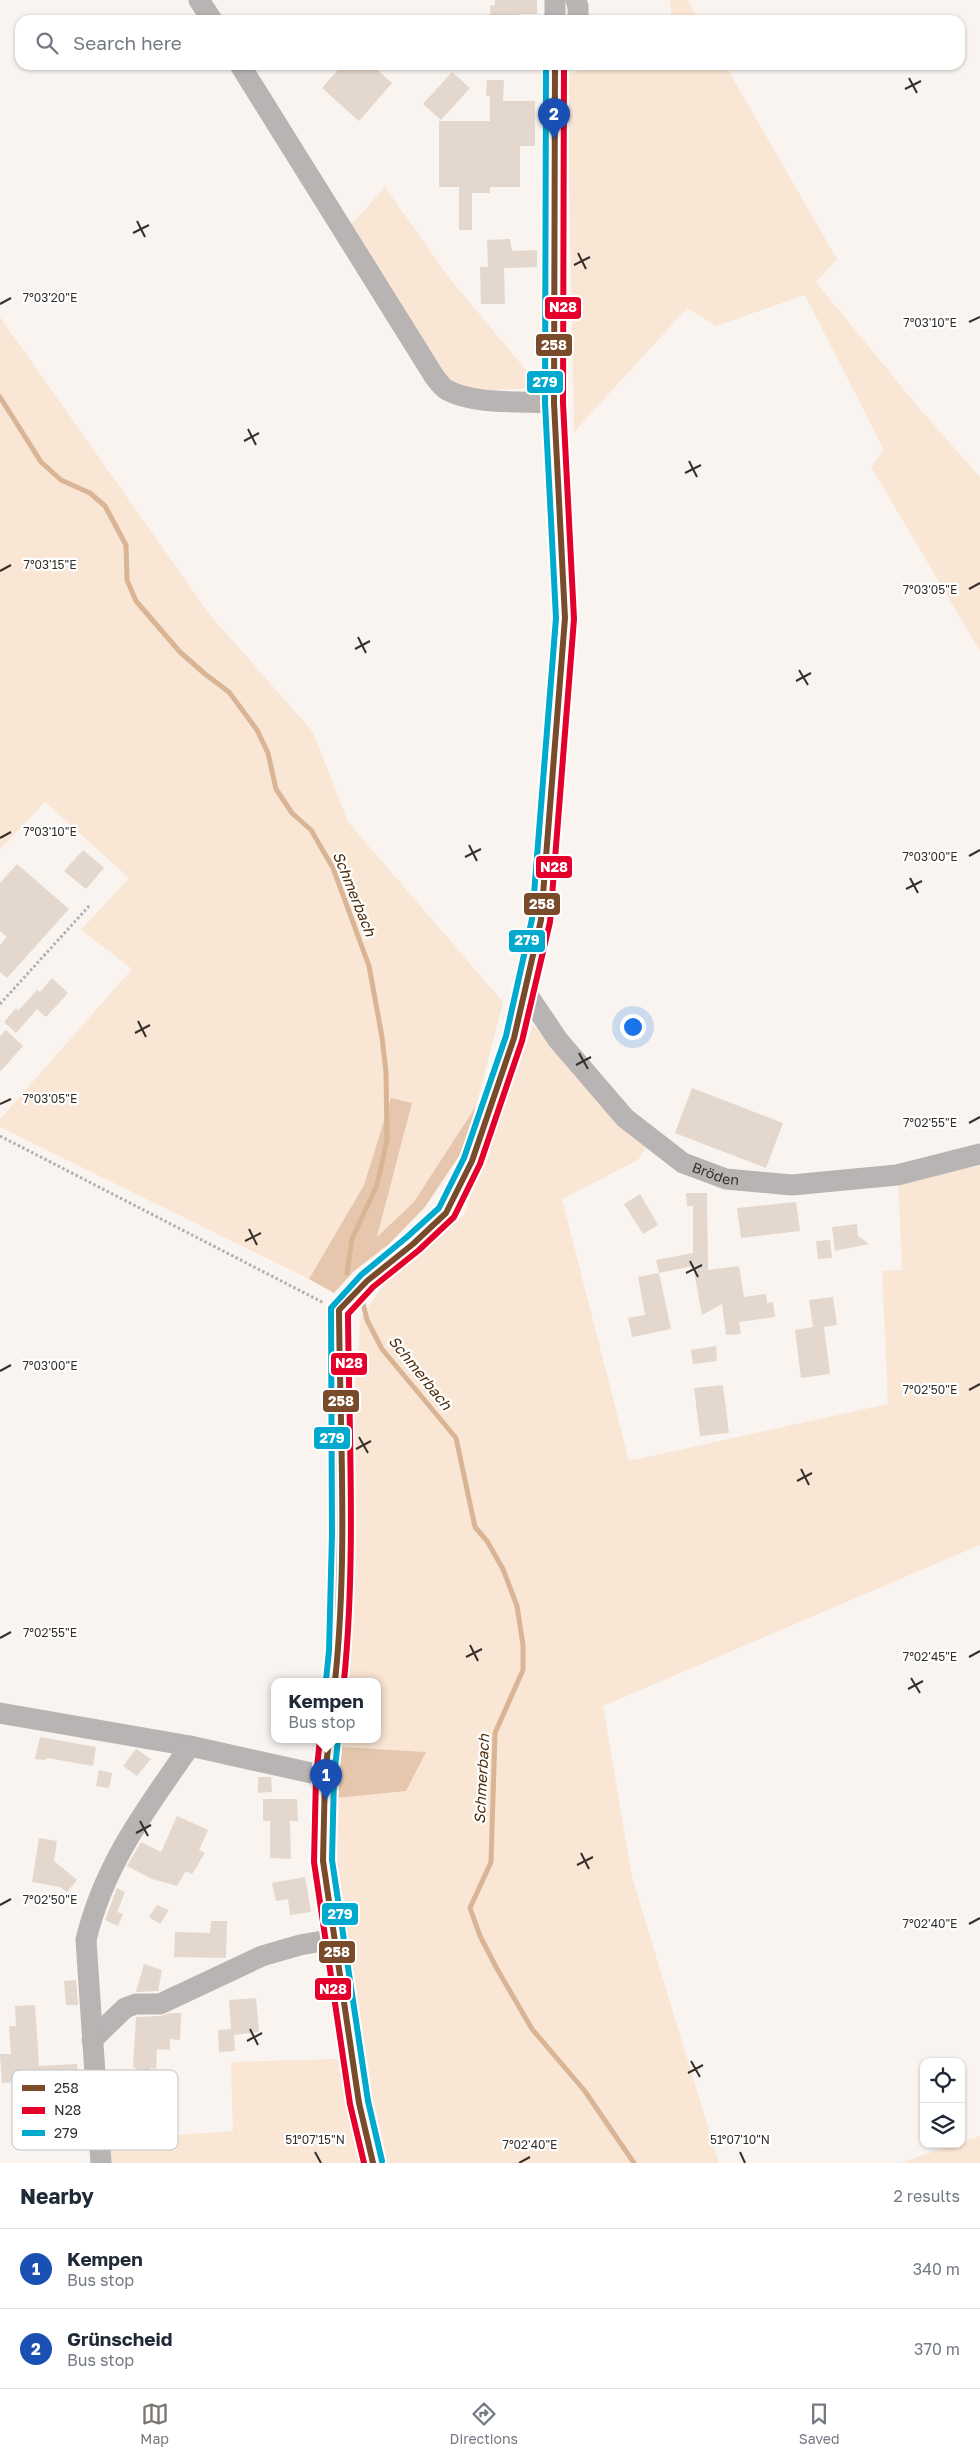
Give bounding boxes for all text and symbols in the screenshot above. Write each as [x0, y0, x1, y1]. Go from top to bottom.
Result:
search box [15, 15, 965, 70]
icon: search [33, 29, 61, 57]
text: Search here [73, 31, 182, 54]
pin: 2 [538, 98, 570, 139]
text: 7°03'20"E [23, 290, 77, 305]
line badge: N28 [544, 296, 582, 320]
text: N28 [549, 298, 577, 315]
text: 7°03'10"E [903, 315, 957, 330]
line badge: 258 [535, 333, 573, 357]
text: 258 [541, 336, 567, 353]
line badge: 279 [526, 370, 564, 394]
text: 279 [532, 373, 558, 390]
text: 7°03'15"E [24, 557, 76, 572]
text: 7°03'05"E [903, 582, 957, 597]
text: 7°03'10"E [23, 824, 77, 839]
water label: Schmerbach [330, 849, 380, 939]
text: 7°03'00"E [902, 849, 958, 864]
line badge: N28 [535, 855, 573, 879]
text: N28 [540, 858, 568, 875]
line badge: 258 [523, 892, 561, 916]
text: 258 [529, 895, 555, 912]
line badge: 279 [508, 929, 546, 953]
text: 279 [514, 931, 540, 948]
your location [620, 1014, 646, 1040]
text: 7°03'05"E [23, 1091, 77, 1106]
text: 7°02'55"E [903, 1115, 957, 1130]
street label: Bröden [690, 1158, 740, 1188]
water label: Schmerbach [385, 1332, 457, 1414]
line badge: N28 [330, 1352, 368, 1376]
text: N28 [335, 1354, 363, 1371]
text: 7°03'00"E [22, 1358, 78, 1373]
text: 7°02'50"E [903, 1382, 957, 1397]
line badge: 258 [322, 1389, 360, 1413]
text: 258 [328, 1392, 354, 1409]
line badge: 279 [313, 1426, 351, 1450]
text: 279 [319, 1429, 345, 1446]
text: 7°02'55"E [23, 1625, 77, 1640]
text: 7°02'45"E [903, 1649, 957, 1664]
popup [271, 1678, 381, 1743]
text: Kempen [288, 1689, 364, 1712]
text: Bus stop [288, 1712, 355, 1732]
water label: Schmerbach [470, 1733, 492, 1824]
pin: 1 [310, 1759, 342, 1800]
text: 7°02'50"E [23, 1892, 77, 1907]
line badge: 279 [321, 1902, 359, 1926]
text: 279 [327, 1905, 353, 1922]
text: 7°02'40"E [903, 1916, 957, 1931]
line badge: 258 [318, 1940, 356, 1964]
text: 258 [324, 1943, 350, 1960]
line badge: N28 [314, 1977, 352, 2001]
text: N28 [319, 1980, 347, 1997]
map controls [920, 2058, 965, 2148]
button: locate [920, 2058, 965, 2103]
legend [12, 2070, 178, 2150]
text: 258 [54, 2079, 79, 2096]
text: N28 [54, 2101, 81, 2118]
button: layers [920, 2103, 965, 2148]
text: 279 [54, 2124, 78, 2141]
text: 51°07'15"N [285, 2132, 345, 2147]
text: 51°07'10"N [710, 2132, 770, 2147]
text: 7°02'40"E [503, 2137, 557, 2152]
text: Nearby [20, 2183, 94, 2209]
text: 2 results [894, 2186, 960, 2206]
text: Kempen [67, 2247, 143, 2270]
text: 1 [32, 2259, 40, 2279]
text: 340 m [913, 2259, 960, 2279]
text: Bus stop [67, 2270, 134, 2290]
text: Grünscheid [67, 2327, 172, 2350]
text: 2 [31, 2339, 41, 2359]
text: 370 m [914, 2339, 960, 2359]
text: Bus stop [67, 2350, 134, 2370]
tab: Map [140, 2400, 169, 2447]
tab: Directions [450, 2400, 518, 2447]
tab: Saved [799, 2400, 840, 2447]

